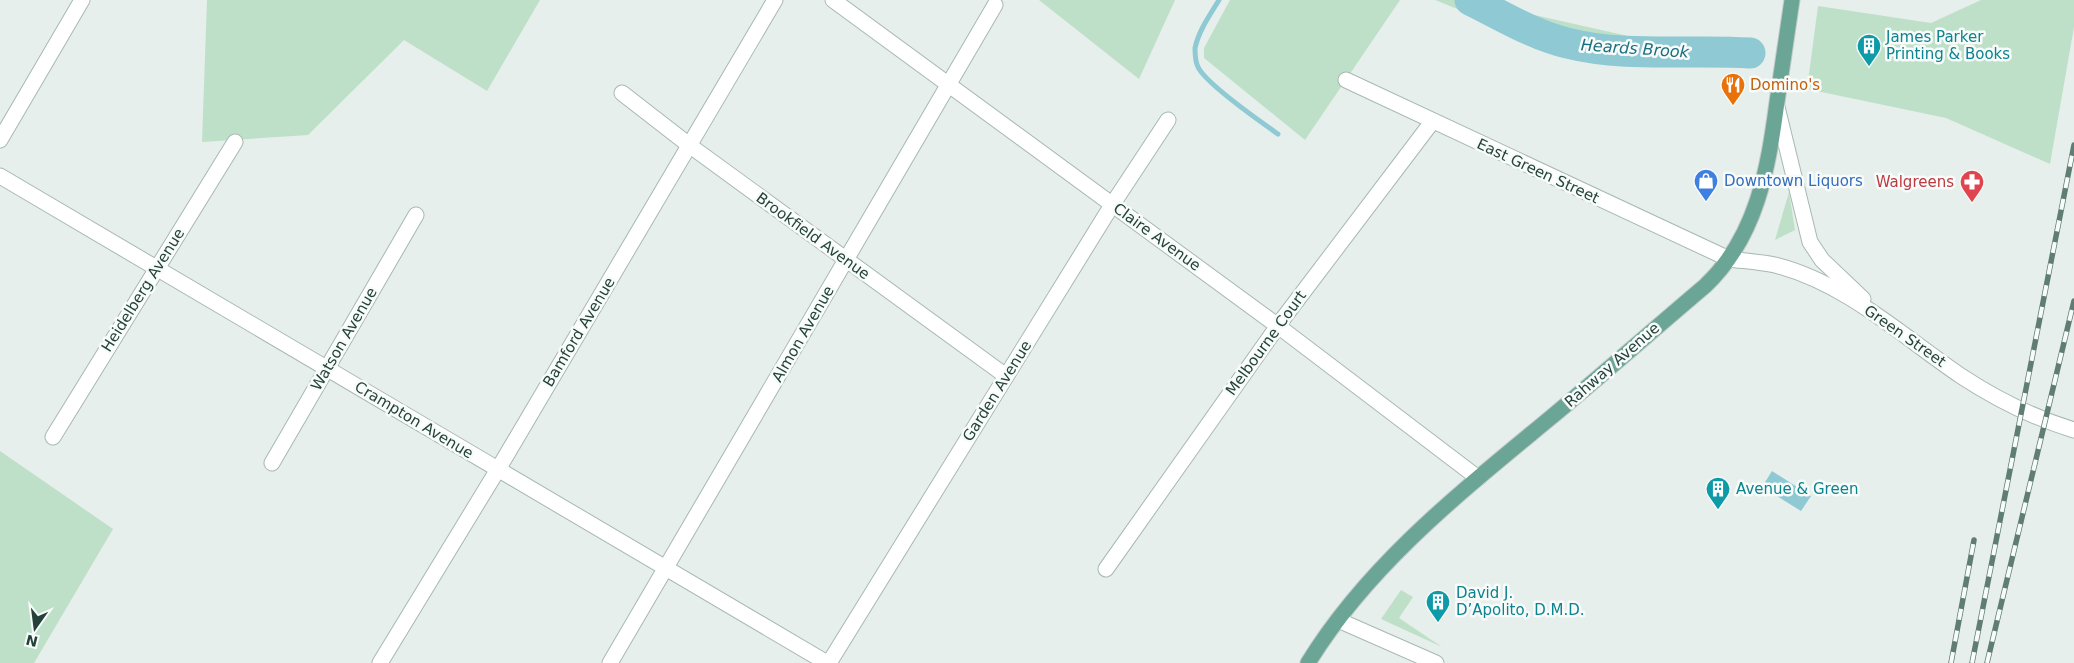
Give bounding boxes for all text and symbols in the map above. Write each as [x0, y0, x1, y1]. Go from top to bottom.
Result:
place label: James Parker Printing & Books [1885, 28, 2010, 63]
building icon: James Parker Printing & Books [1856, 33, 1882, 67]
water label: Heards Brook [1580, 35, 1690, 62]
restaurant icon: Domino's [1720, 72, 1746, 106]
place label: Domino's [1750, 76, 1820, 94]
street label: East Green Street [1474, 135, 1602, 207]
shop icon: Downtown Liquors [1693, 168, 1719, 202]
pharmacy icon: Walgreens [1959, 169, 1985, 203]
place label: Downtown Liquors [1724, 172, 1863, 190]
place label: Walgreens [1876, 173, 1954, 191]
street label: Brookfield Avenue [753, 189, 873, 283]
street label: Claire Avenue [1110, 199, 1204, 275]
street label: Heidelberg Avenue [98, 225, 188, 355]
street label: Bamford Avenue [539, 274, 619, 390]
street label: Almon Avenue [768, 283, 838, 385]
street label: Watson Avenue [307, 284, 381, 394]
street label: Melbourne Court [1222, 287, 1310, 399]
street label: Green Street [1861, 301, 1949, 371]
street label: Rahway Avenue [1561, 319, 1663, 411]
street label: Garden Avenue [959, 337, 1035, 445]
street label: Crampton Avenue [351, 378, 477, 462]
building icon: Avenue & Green [1705, 476, 1731, 510]
place label: Avenue & Green [1736, 480, 1858, 498]
place label: David J. D’Apolito, D.M.D. [1456, 584, 1585, 619]
building icon: David J. D’Apolito, D.M.D. [1425, 589, 1451, 623]
north arrow [10, 603, 60, 653]
text: N [24, 631, 39, 650]

